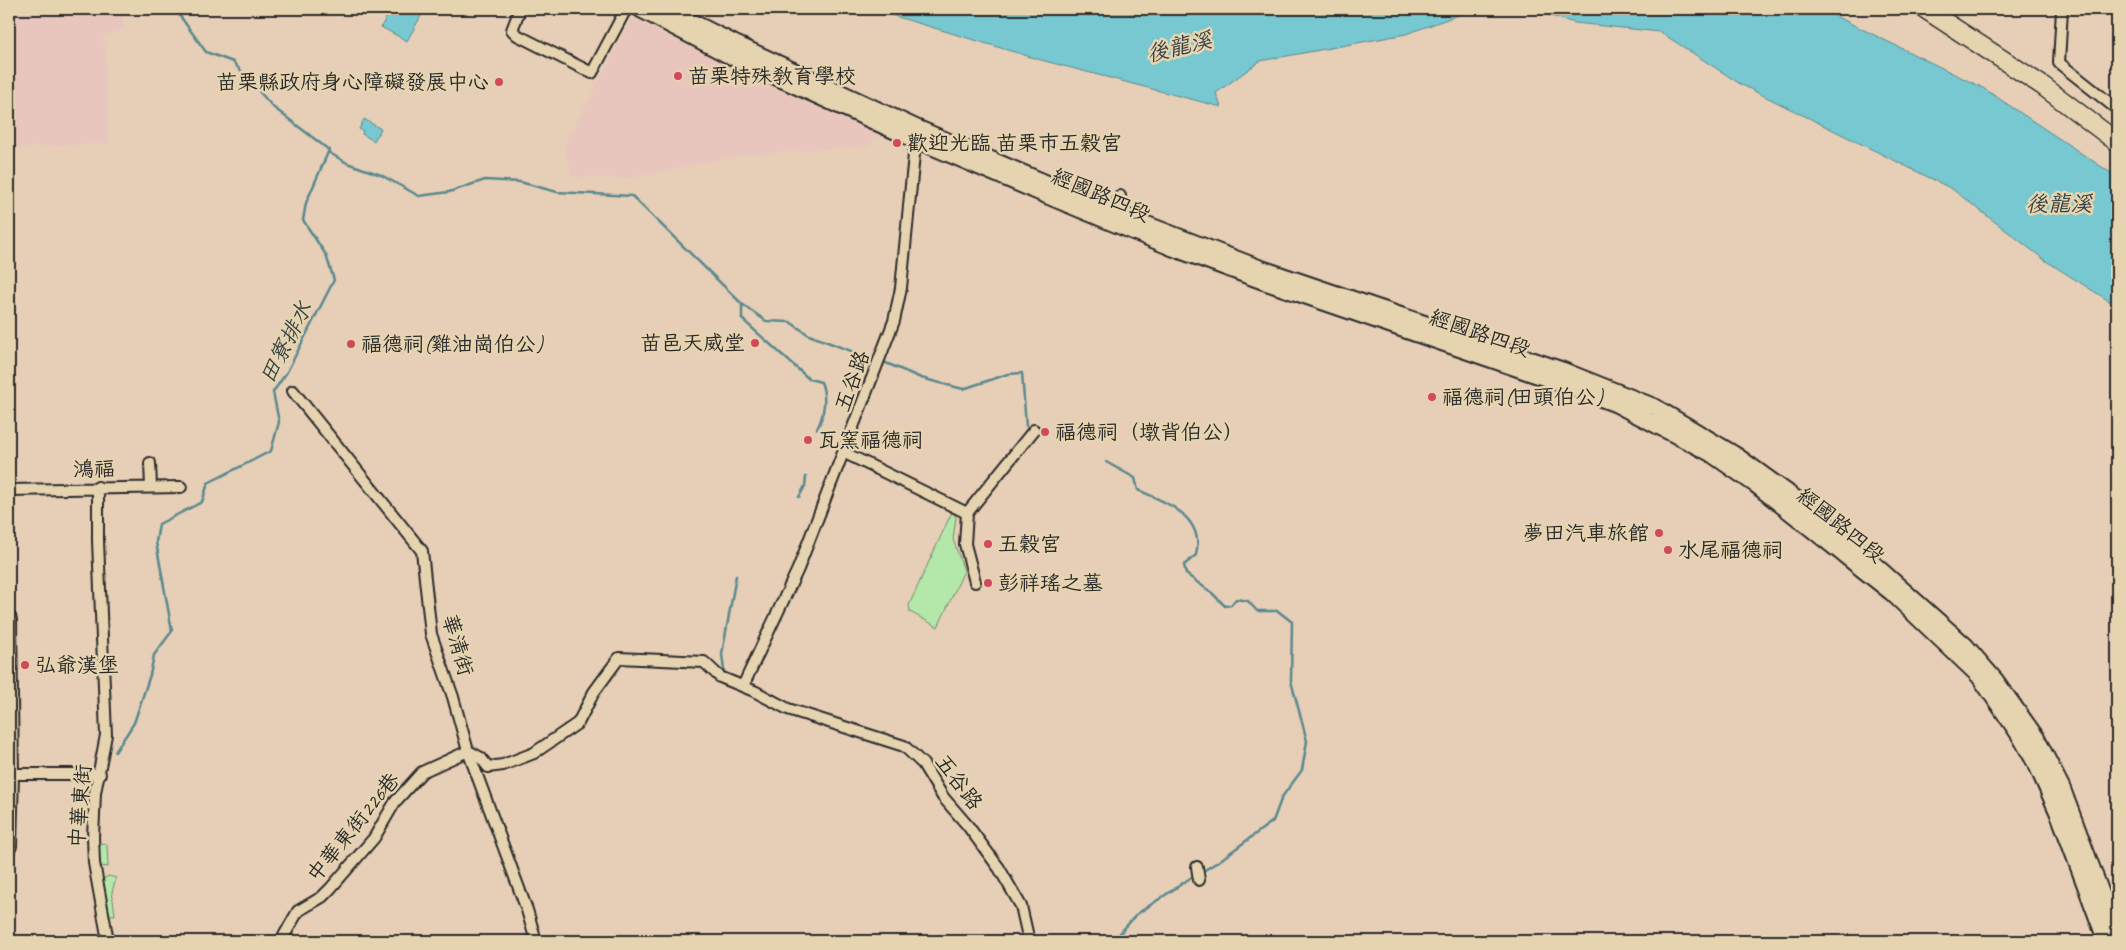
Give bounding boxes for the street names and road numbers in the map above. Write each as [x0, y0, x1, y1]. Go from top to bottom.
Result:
street label: 經國路四段 [1048, 163, 1154, 227]
street label: 經國路四段 [1426, 304, 1534, 362]
street label: 五谷路 [829, 347, 875, 415]
street label: 鴻福 [73, 456, 115, 482]
street label: 經國路四段 [1792, 482, 1890, 568]
street label: 華清街 [437, 611, 479, 679]
street label: 五谷路 [930, 749, 988, 815]
street label: 中華東街 [63, 763, 97, 849]
street label: 中華東街226巷 [301, 767, 405, 887]

